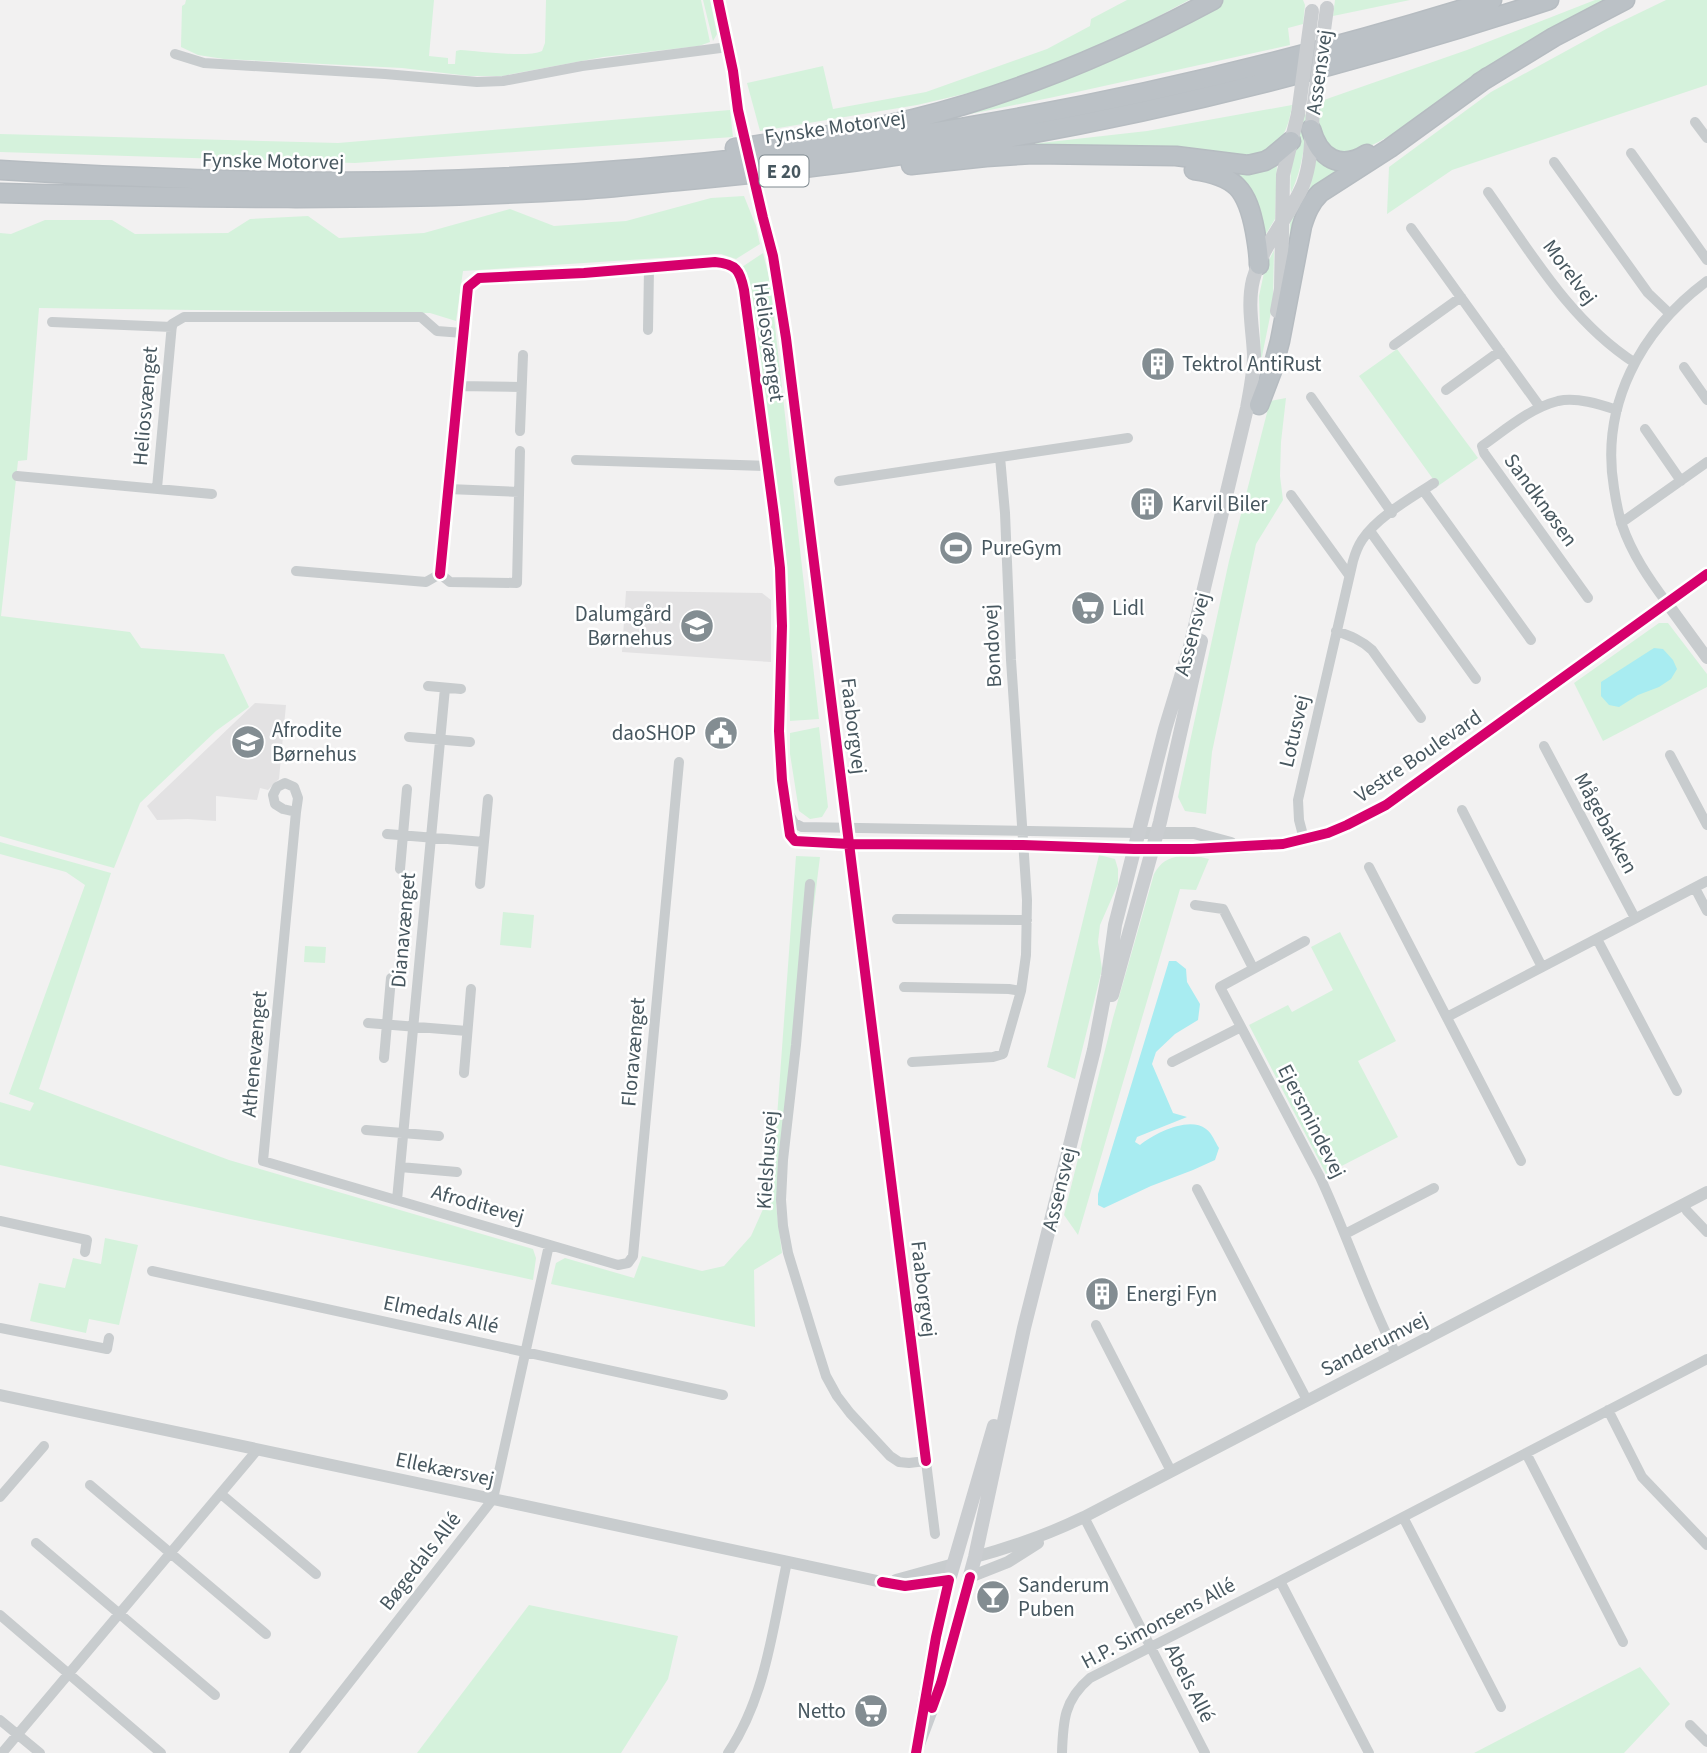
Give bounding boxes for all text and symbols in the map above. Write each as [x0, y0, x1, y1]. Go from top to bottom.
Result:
street label: Assensvej [1298, 28, 1340, 116]
street label: Fynske Motorvej [762, 102, 908, 152]
street label: Fynske Motorvej [202, 145, 344, 177]
road number: E 20 [760, 155, 808, 186]
street label: Morelvej [1535, 233, 1605, 311]
street label: Heliosvænget [746, 281, 792, 403]
street label: Heliosvænget [125, 345, 165, 467]
building icon: Tektrol AntiRust [1139, 345, 1177, 383]
place label: Tektrol AntiRust [1182, 349, 1321, 379]
street label: Sandknøsen [1497, 447, 1585, 553]
building icon: Karvil Biler [1128, 485, 1166, 523]
place label: Karvil Biler [1172, 489, 1268, 519]
sports icon: PureGym [937, 529, 975, 567]
place label: PureGym [981, 533, 1062, 563]
supermarket icon: Lidl [1069, 589, 1107, 627]
street label: Assensvej [1166, 589, 1218, 679]
place label: Lidl [1112, 593, 1144, 623]
place label: Dalumgård Børnehus [575, 599, 672, 653]
street label: Bondovej [975, 604, 1009, 688]
school or university icon: Dalumgård Børnehus [678, 607, 716, 645]
street label: Faaborgvej [833, 676, 875, 776]
street label: Lotusvej [1271, 692, 1317, 770]
street label: Vestre Boulevard [1348, 702, 1488, 810]
public building icon: daoSHOP [702, 714, 740, 752]
place label: Afrodite Børnehus [272, 715, 357, 769]
place label: daoSHOP [612, 718, 696, 748]
school or university icon: Afrodite Børnehus [229, 723, 267, 761]
street label: Mågebakken [1567, 767, 1645, 879]
street label: Dianavænget [383, 871, 423, 989]
street label: Athenevænget [234, 989, 274, 1119]
street label: Floravænget [613, 996, 653, 1108]
street label: Ejersmindevej [1270, 1059, 1354, 1183]
street label: Kielshusvej [749, 1110, 785, 1210]
street label: Assensvej [1034, 1144, 1084, 1234]
street label: Afroditevej [428, 1176, 528, 1232]
street label: Faaborgvej [903, 1239, 945, 1339]
building icon: Energi Fyn [1083, 1275, 1121, 1313]
place label: Energi Fyn [1126, 1279, 1217, 1309]
street label: Elmedals Allé [380, 1287, 502, 1341]
street label: Sanderumvej [1315, 1304, 1433, 1384]
street label: Ellekærsvej [393, 1444, 497, 1494]
street label: Bøgedals Allé [372, 1505, 468, 1617]
place label: Sanderum Puben [1018, 1570, 1109, 1624]
street label: H.P. Simonsens Allé [1076, 1570, 1240, 1676]
bar icon: Sanderum Puben [974, 1578, 1012, 1616]
street label: Abels Allé [1157, 1639, 1223, 1727]
supermarket icon: Netto [852, 1692, 890, 1730]
place label: Netto [797, 1696, 846, 1726]

